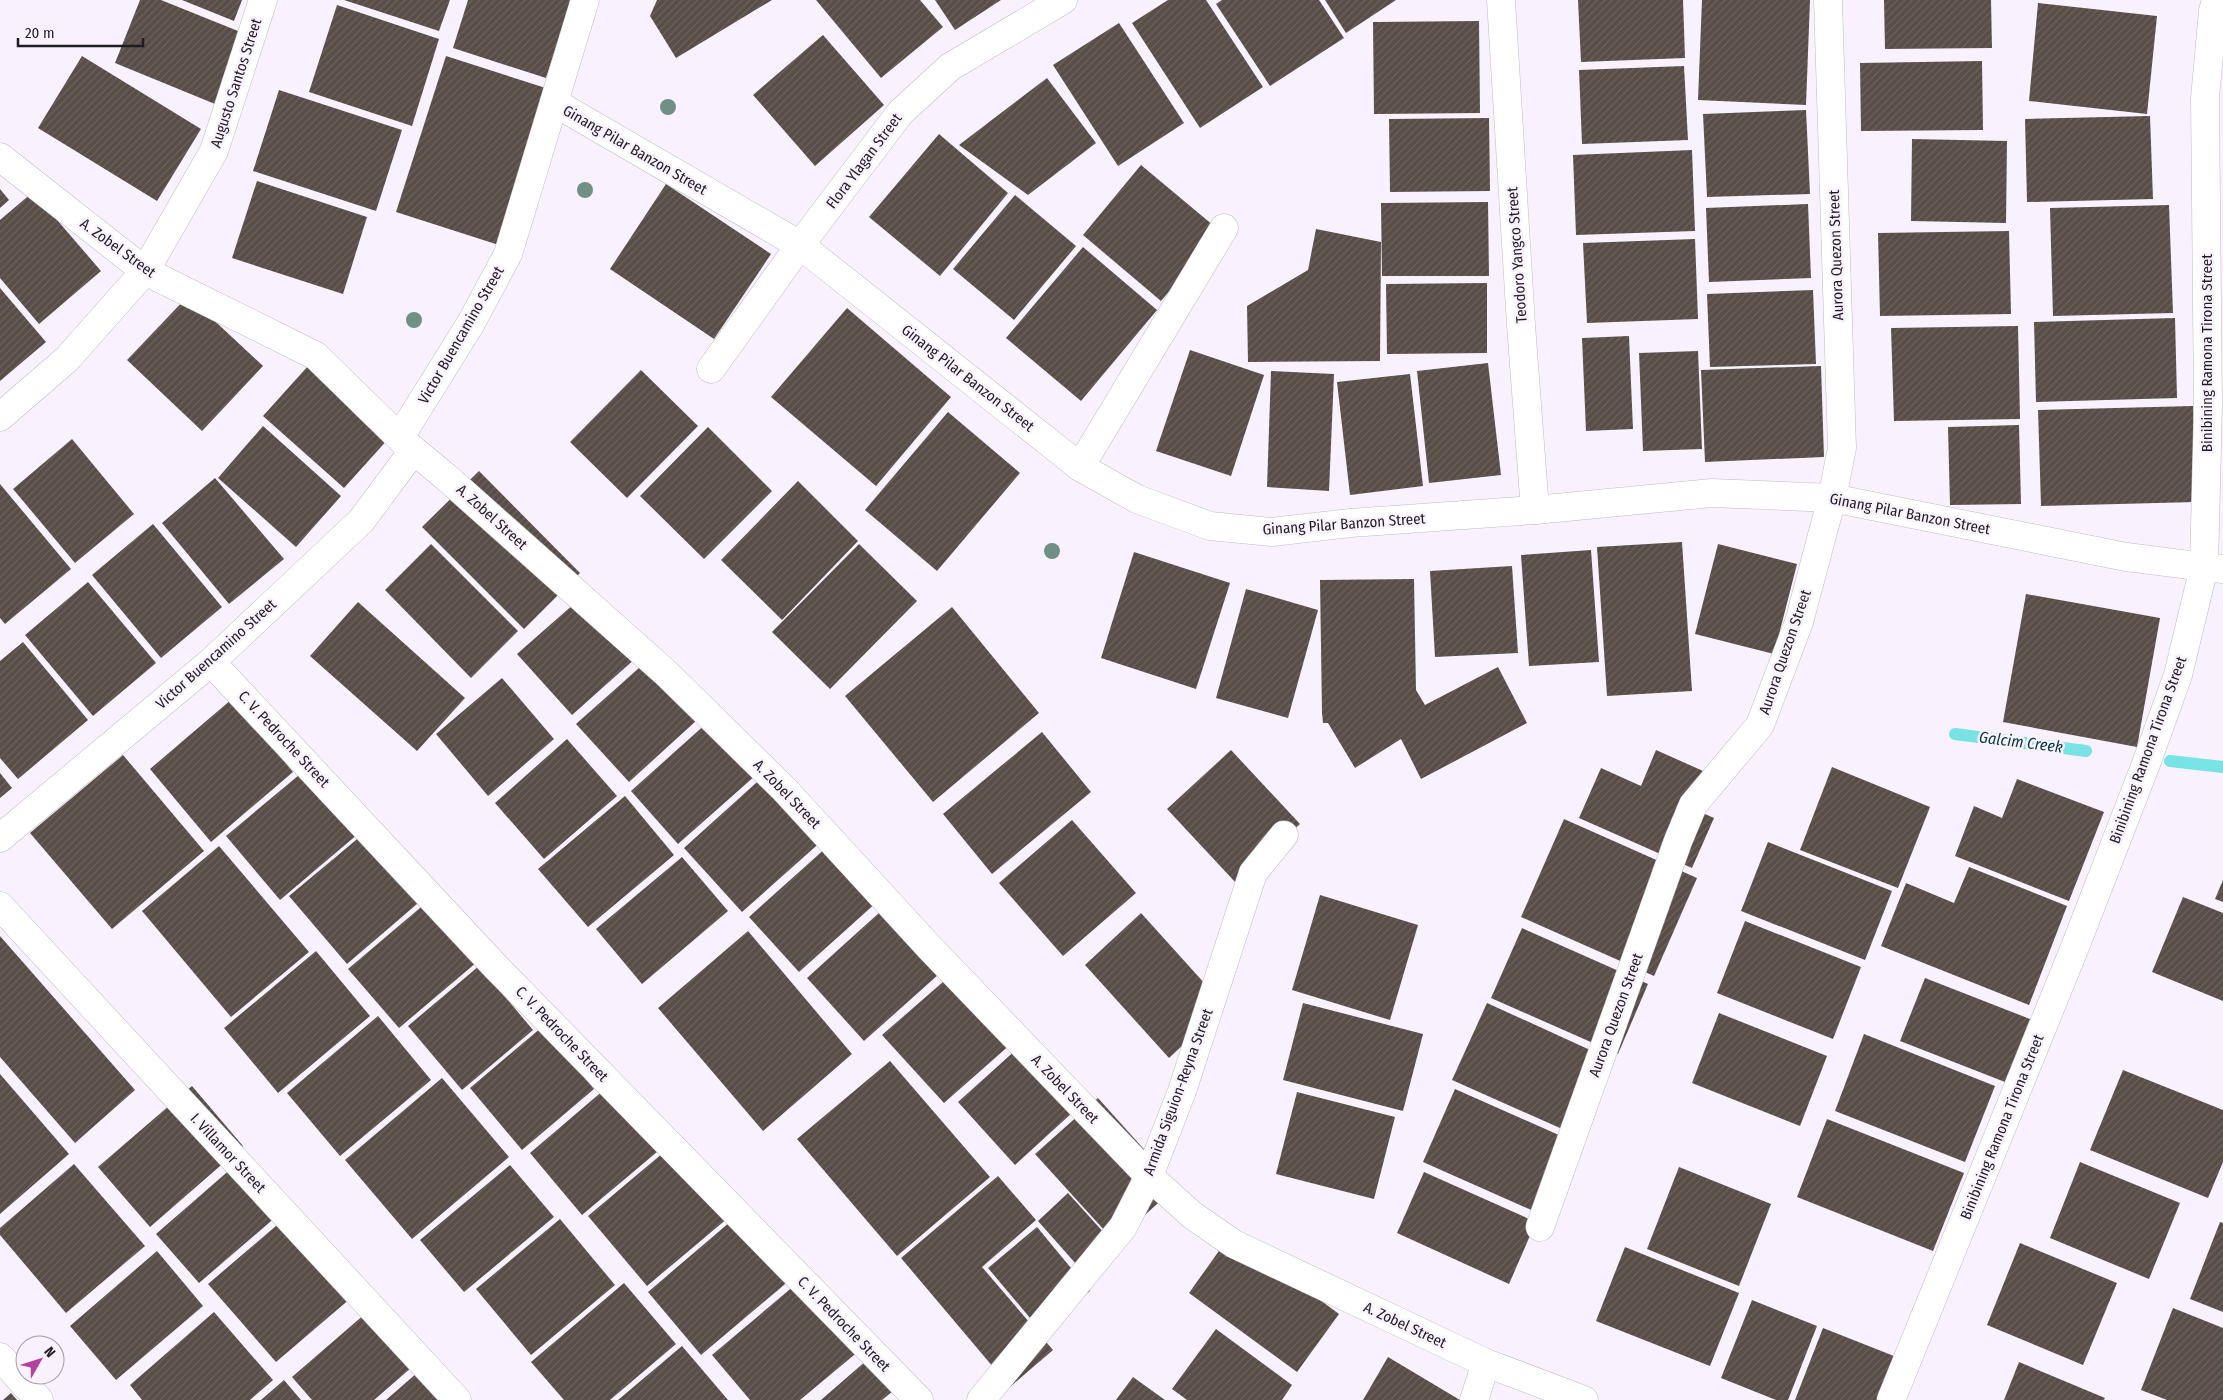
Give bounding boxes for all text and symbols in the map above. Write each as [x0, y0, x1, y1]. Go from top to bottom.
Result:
scale bar [18, 15, 142, 47]
street label: Augusto Santos Street [207, 16, 265, 150]
text: 20 m [25, 24, 55, 42]
street label: Ginang Pilar Banzon Street [560, 101, 710, 199]
street label: Flora Ylagan Street [822, 110, 906, 212]
street label: Teodoro Yangco Street [1503, 186, 1531, 324]
street label: Aurora Quezon Street [1825, 189, 1847, 321]
street label: A. Zobel Street [77, 215, 159, 282]
street label: Binibining Ramona Tirona Street [2198, 254, 2216, 452]
street label: Victor Buencamino Street [414, 263, 508, 407]
street label: Ginang Pilar Banzon Street [898, 321, 1038, 435]
street label: A. Zobel Street [453, 481, 531, 554]
street label: Ginang Pilar Banzon Street [1828, 490, 1992, 538]
street label: Ginang Pilar Banzon Street [1262, 509, 1426, 539]
street label: Aurora Quezon Street [1755, 587, 1815, 717]
street label: Victor Buencamino Street [152, 595, 280, 713]
street label: Binibining Ramona Tirona Street [2106, 654, 2190, 846]
street label: C. V. Pedroche Street [235, 687, 333, 791]
water label: Galcim Creek [1978, 727, 2064, 757]
street label: A. Zobel Street [750, 756, 824, 832]
street label: Aurora Quezon Street [1585, 950, 1647, 1079]
street label: C. V. Pedroche Street [512, 983, 612, 1085]
street label: Armida Siguion-Reyna Street [1139, 1006, 1217, 1178]
street label: Binibining Ramona Tirona Street [1957, 1032, 2048, 1222]
street label: A. Zobel Street [1028, 1051, 1102, 1127]
street label: I. Villamor Street [187, 1109, 270, 1197]
street label: C. V. Pedroche Street [794, 1273, 894, 1375]
street label: A. Zobel Street [1361, 1298, 1449, 1352]
north arrow [15, 1335, 65, 1385]
text: N [40, 1344, 59, 1361]

